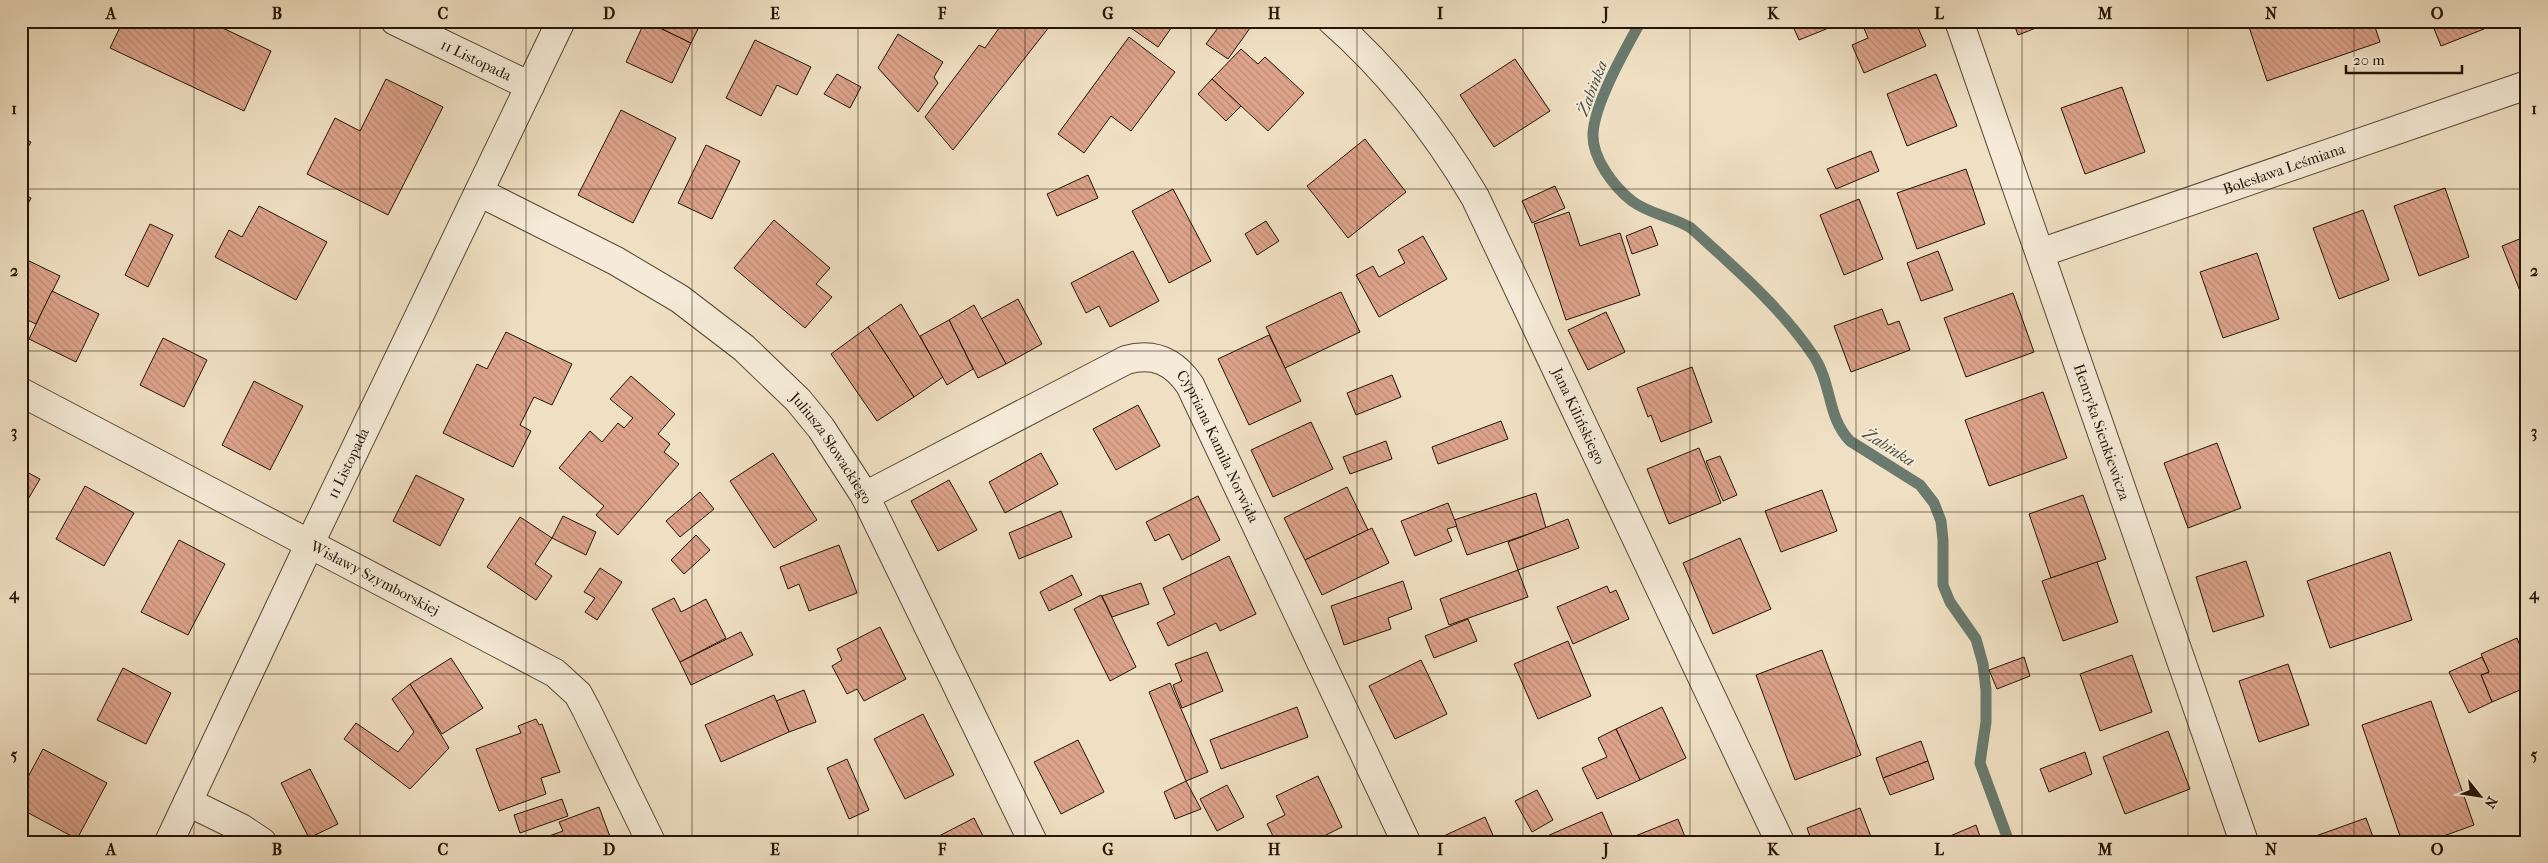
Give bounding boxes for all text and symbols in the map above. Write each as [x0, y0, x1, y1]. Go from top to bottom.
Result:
text: A [105, 4, 117, 23]
text: B [272, 4, 282, 23]
text: C [438, 4, 449, 23]
text: D [603, 4, 615, 23]
text: E [770, 4, 780, 23]
text: F [937, 4, 947, 23]
text: G [1102, 4, 1114, 23]
text: H [1268, 4, 1281, 23]
text: I [1437, 4, 1444, 23]
text: J [1601, 4, 1609, 24]
text: K [1767, 4, 1780, 23]
text: L [1934, 4, 1944, 23]
text: M [2097, 4, 2113, 23]
text: N [2265, 4, 2278, 23]
text: O [2431, 4, 2444, 23]
street label: 11 Listopada [438, 35, 515, 85]
scale bar [2346, 42, 2462, 74]
text: 20 m [2353, 51, 2385, 69]
water label: Żabinka [1572, 58, 1611, 119]
text: 1 [11, 99, 17, 118]
text: 1 [2531, 99, 2537, 118]
street label: Bolesława Leśmiana [2221, 139, 2348, 198]
text: 2 [10, 261, 18, 280]
text: 2 [2530, 261, 2538, 280]
street label: Henryka Sienkiewicza [2070, 361, 2134, 504]
street label: Jana Kilińskiego [1548, 364, 1609, 467]
street label: Cypriana Kamila Norwida [1173, 366, 1263, 527]
street label: Juliusza Słowackiego [786, 388, 876, 507]
text: 3 [11, 422, 17, 442]
water label: Żabinka [1859, 422, 1919, 470]
text: 3 [2531, 422, 2537, 442]
street label: 11 Listopada [324, 424, 373, 502]
street label: Wisławy Szymborskiej [307, 537, 443, 620]
text: 4 [8, 584, 20, 604]
text: 4 [2528, 584, 2540, 604]
text: 5 [11, 745, 18, 764]
text: 5 [2531, 745, 2538, 764]
north arrow [2456, 770, 2506, 820]
text: N [2481, 793, 2501, 811]
text: A [105, 840, 117, 859]
text: B [272, 840, 282, 859]
text: C [438, 840, 449, 859]
text: D [603, 840, 615, 859]
text: E [770, 840, 780, 859]
text: F [937, 840, 947, 859]
text: G [1102, 840, 1114, 859]
text: H [1268, 840, 1281, 859]
text: I [1437, 840, 1444, 859]
text: J [1601, 840, 1609, 860]
text: K [1767, 840, 1780, 859]
text: L [1934, 840, 1944, 859]
text: M [2097, 840, 2113, 859]
text: N [2265, 840, 2278, 859]
text: O [2431, 840, 2444, 859]

